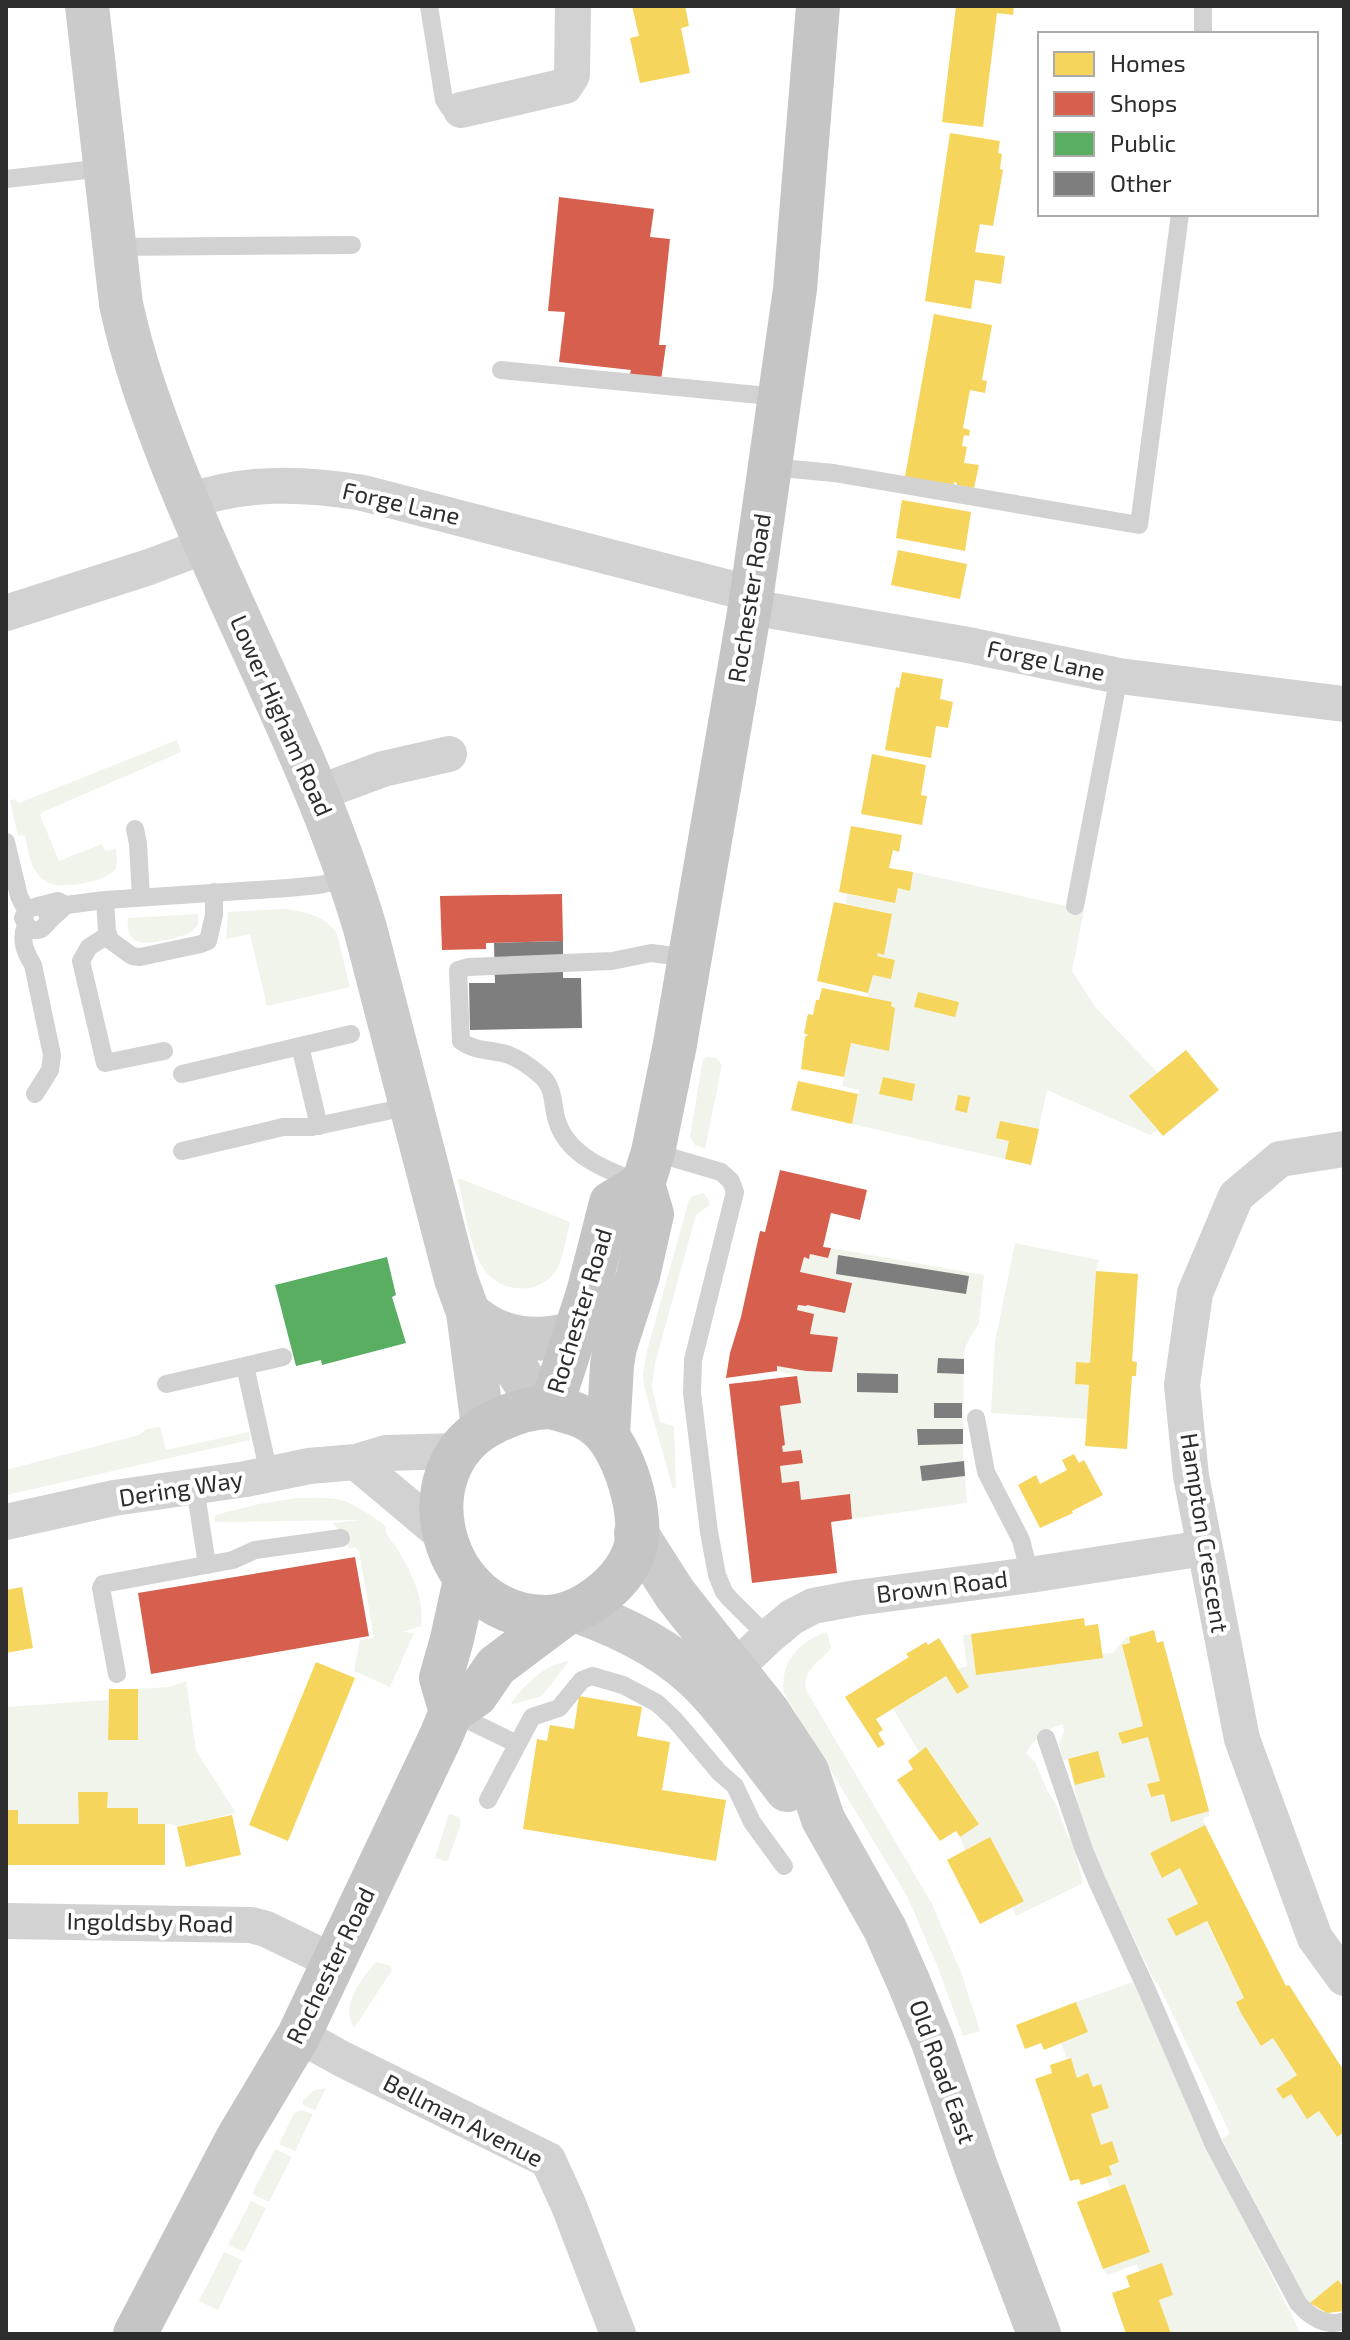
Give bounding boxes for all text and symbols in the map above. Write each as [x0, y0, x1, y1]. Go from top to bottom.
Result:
legend [1038, 32, 1318, 216]
text: Homes [1110, 48, 1186, 77]
text: Shops [1110, 88, 1177, 117]
text: Public [1110, 128, 1176, 157]
text: Other [1110, 168, 1172, 197]
street label: Forge Lane [340, 475, 463, 530]
street label: Rochester Road [721, 511, 776, 684]
street label: Lower Higham Road [225, 610, 340, 820]
street label: Forge Lane [985, 633, 1108, 686]
street label: Rochester Road [540, 1225, 617, 1397]
street label: Hampton Crescent [1175, 1431, 1236, 1635]
street label: Dering Way [117, 1463, 245, 1512]
street label: Brown Road [874, 1563, 1009, 1608]
street label: Rochester Road [279, 1882, 380, 2048]
street label: Ingoldsby Road [66, 1906, 234, 1937]
street label: Old Road East [904, 1996, 983, 2147]
street label: Bellman Avenue [379, 2067, 548, 2172]

